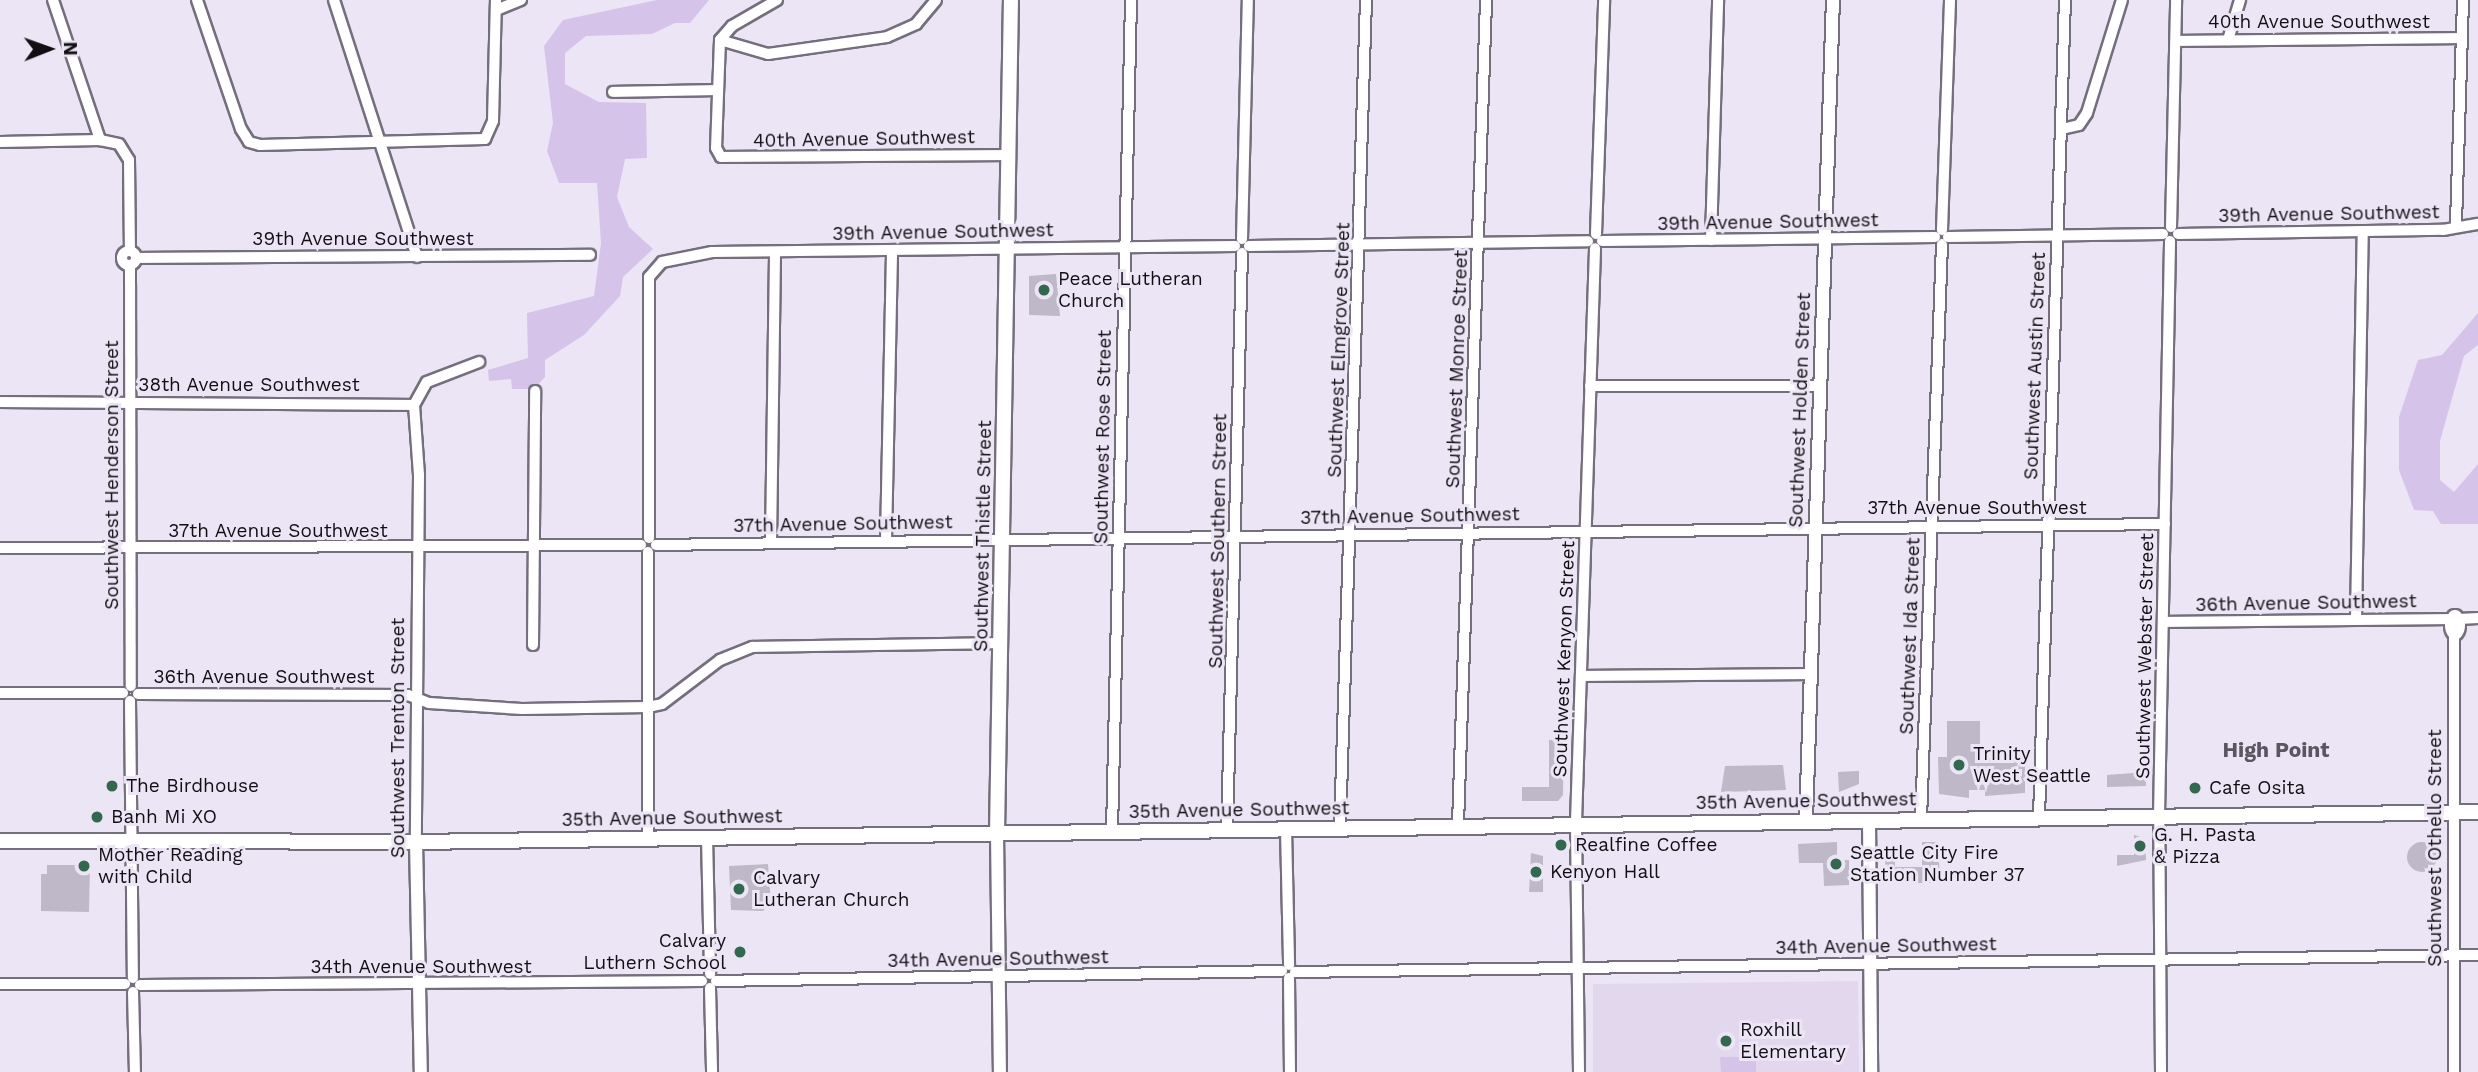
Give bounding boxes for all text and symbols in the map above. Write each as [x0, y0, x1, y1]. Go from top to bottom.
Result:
street label: 40th Avenue Southwest [2208, 11, 2430, 33]
north arrow [14, 14, 84, 84]
text: N [59, 41, 82, 56]
street label: 40th Avenue Southwest [752, 126, 976, 152]
street label: 39th Avenue Southwest [2218, 201, 2440, 227]
street label: 39th Avenue Southwest [1657, 209, 1879, 235]
street label: 39th Avenue Southwest [832, 219, 1054, 245]
street label: Southwest Elmgrove Street [1323, 222, 1355, 478]
street label: 39th Avenue Southwest [252, 228, 474, 250]
street label: Southwest Monroe Street [1441, 249, 1473, 489]
street label: Southwest Austin Street [2020, 251, 2050, 481]
place label: Peace Lutheran Church [1058, 268, 1203, 312]
marker: Peace Lutheran Church [1036, 282, 1052, 298]
street label: Southwest Holden Street [1785, 292, 1815, 528]
street label: Southwest Rose Street [1090, 330, 1116, 544]
street label: Southwest Henderson Street [101, 340, 123, 610]
street label: 38th Avenue Southwest [138, 374, 360, 396]
street label: Southwest Southern Street [1204, 413, 1232, 669]
street label: Southwest Thistle Street [970, 420, 996, 652]
street label: 37th Avenue Southwest [1867, 497, 2087, 519]
street label: 37th Avenue Southwest [1300, 503, 1520, 529]
street label: 37th Avenue Southwest [733, 511, 953, 537]
street label: 37th Avenue Southwest [168, 520, 388, 542]
street label: Southwest Webster Street [2131, 532, 2159, 780]
street label: Southwest Ida Street [1895, 537, 1925, 735]
street label: Southwest Kenyon Street [1548, 540, 1580, 778]
street label: 36th Avenue Southwest [2195, 590, 2417, 616]
street label: Southwest Trenton Street [387, 618, 409, 858]
street label: 36th Avenue Southwest [153, 666, 375, 688]
street label: Southwest Othello Street [2424, 729, 2446, 967]
district label: High Point [2222, 737, 2330, 763]
place label: Trinity West Seattle [1973, 743, 2091, 787]
marker: Trinity West Seattle [1951, 757, 1967, 773]
place label: The Birdhouse [126, 775, 259, 797]
place label: Cafe Osita [2209, 777, 2305, 799]
marker: The Birdhouse [104, 778, 120, 794]
marker: Cafe Osita [2187, 780, 2203, 796]
street label: 35th Avenue Southwest [1695, 788, 1917, 814]
street label: 35th Avenue Southwest [1128, 797, 1350, 823]
street label: 35th Avenue Southwest [561, 805, 783, 831]
place label: Banh Mi XO [111, 806, 217, 828]
marker: Banh Mi XO [89, 809, 105, 825]
place label: G. H. Pasta & Pizza [2154, 824, 2256, 868]
place label: Realfine Coffee [1575, 834, 1717, 856]
marker: Realfine Coffee [1553, 837, 1569, 853]
marker: G. H. Pasta & Pizza [2132, 838, 2148, 854]
place label: Seattle City Fire Station Number 37 [1850, 842, 2025, 886]
place label: Mother Reading with Child [98, 844, 243, 888]
marker: Seattle City Fire Station Number 37 [1828, 856, 1844, 872]
marker: Mother Reading with Child [76, 858, 92, 874]
place label: Kenyon Hall [1550, 861, 1660, 883]
marker: Kenyon Hall [1528, 864, 1544, 880]
place label: Calvary Lutheran Church [753, 867, 909, 911]
marker: Calvary Lutheran Church [731, 881, 747, 897]
place label: Calvary Luthern School [583, 930, 726, 974]
street label: 34th Avenue Southwest [1775, 933, 1997, 959]
marker: Calvary Luthern School [732, 944, 748, 960]
street label: 34th Avenue Southwest [887, 946, 1109, 972]
street label: 34th Avenue Southwest [310, 956, 532, 978]
place label: Roxhill Elementary [1740, 1019, 1846, 1063]
marker: Roxhill Elementary [1718, 1033, 1734, 1049]

